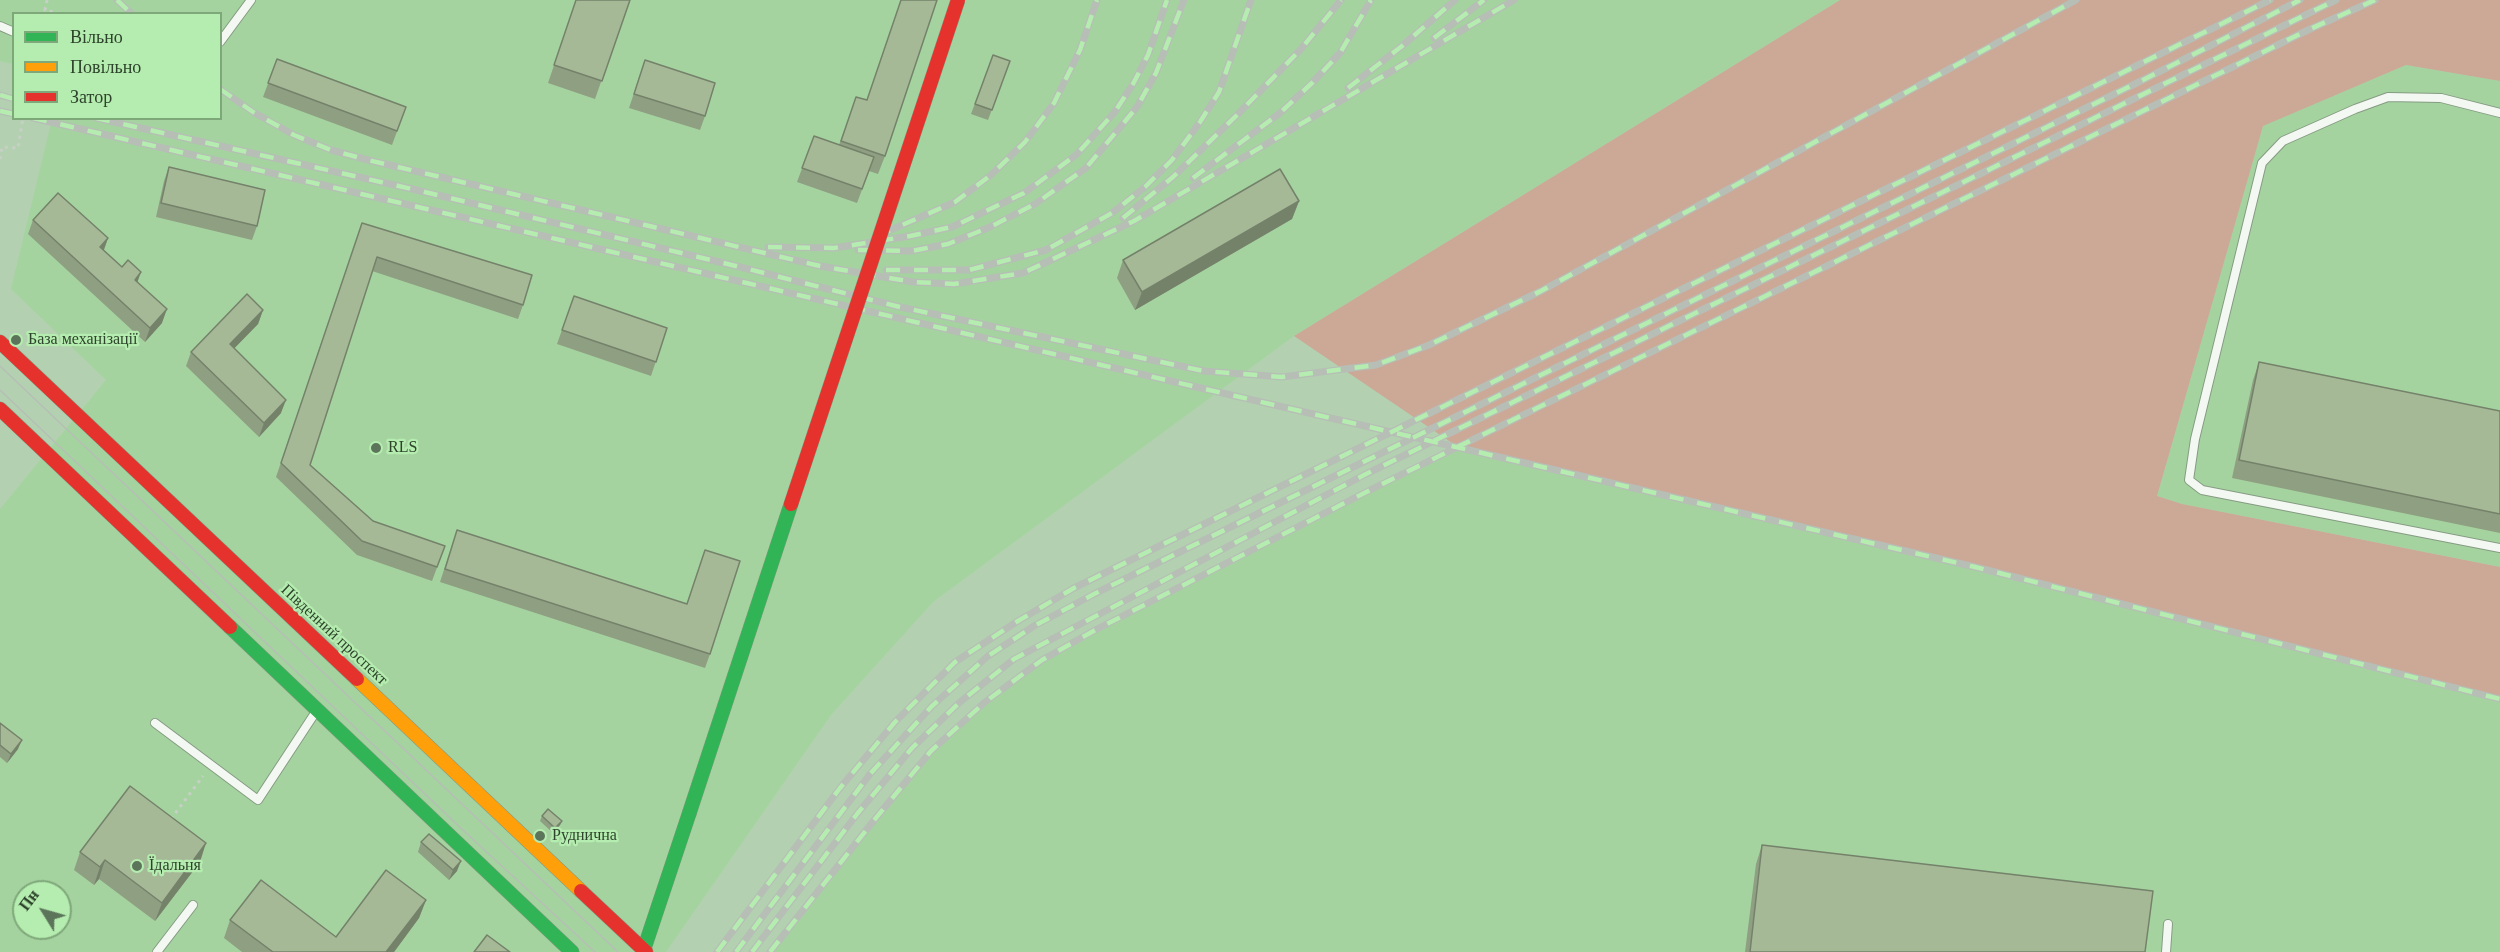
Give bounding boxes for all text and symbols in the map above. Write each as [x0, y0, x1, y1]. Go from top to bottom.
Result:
legend [12, 12, 222, 120]
text: Вільно [70, 27, 123, 47]
text: Повільно [70, 57, 141, 77]
text: Затор [70, 87, 112, 107]
place label: База механізації [28, 330, 138, 350]
marker: База механізації [9, 333, 23, 347]
place label: RLS [388, 438, 417, 458]
marker: RLS [369, 441, 383, 455]
street label: Південний проспект [277, 581, 391, 689]
place label: Руднична [552, 826, 617, 846]
marker: Руднична [533, 829, 547, 843]
place label: Їдальня [149, 856, 201, 876]
marker: Їдальня [130, 859, 144, 873]
north arrow [12, 880, 72, 940]
text: Пн [16, 886, 42, 914]

